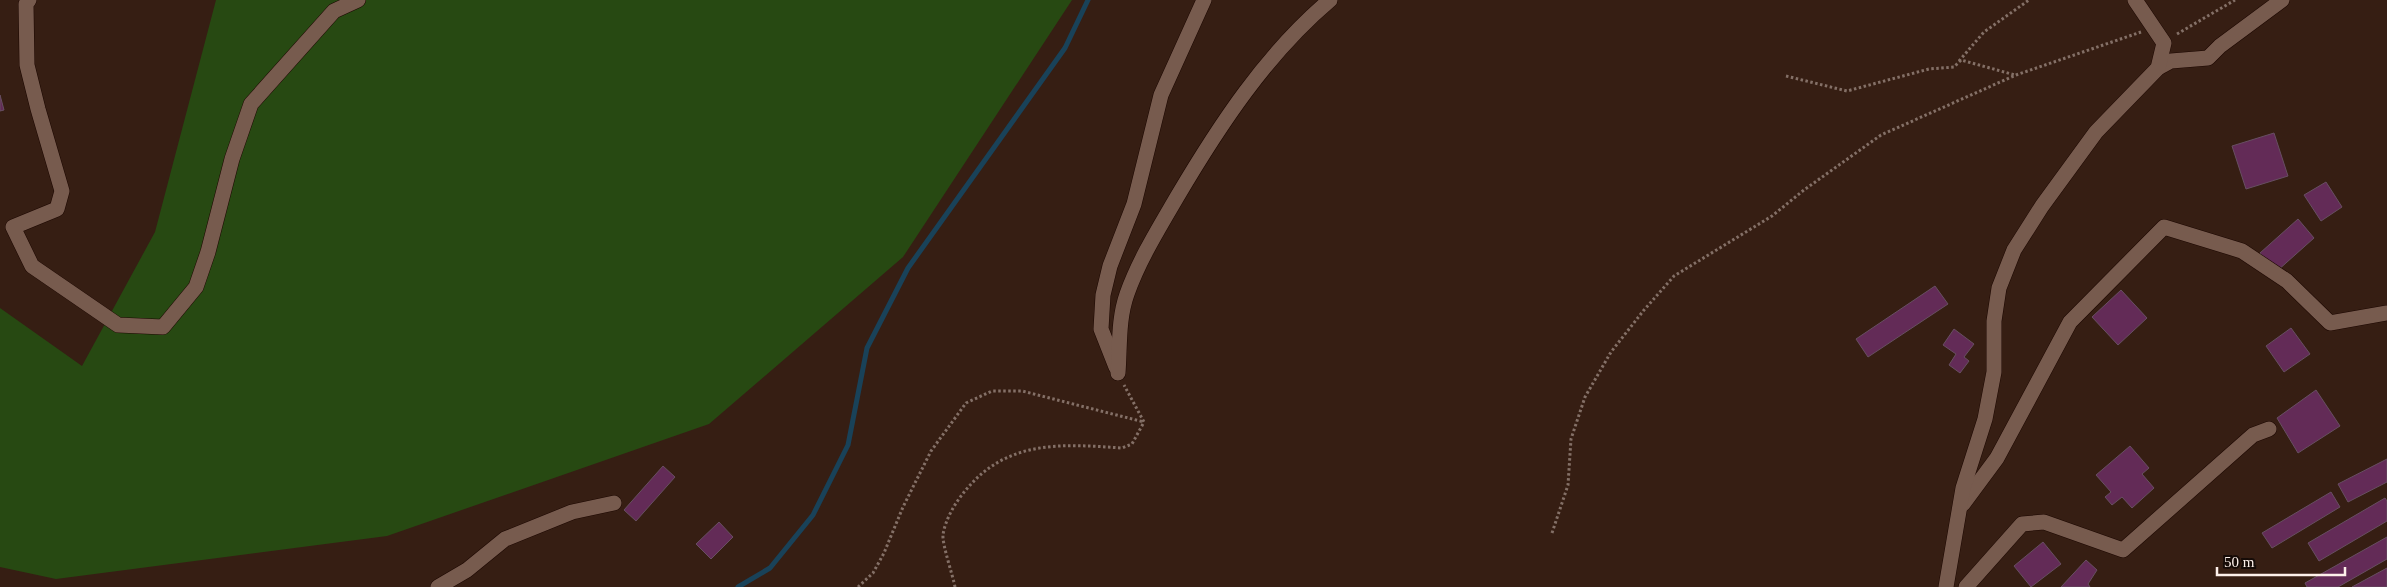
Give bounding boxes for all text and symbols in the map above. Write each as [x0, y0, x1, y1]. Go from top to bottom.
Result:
scale bar [2217, 544, 2344, 576]
text: 50 m [2224, 554, 2255, 570]

